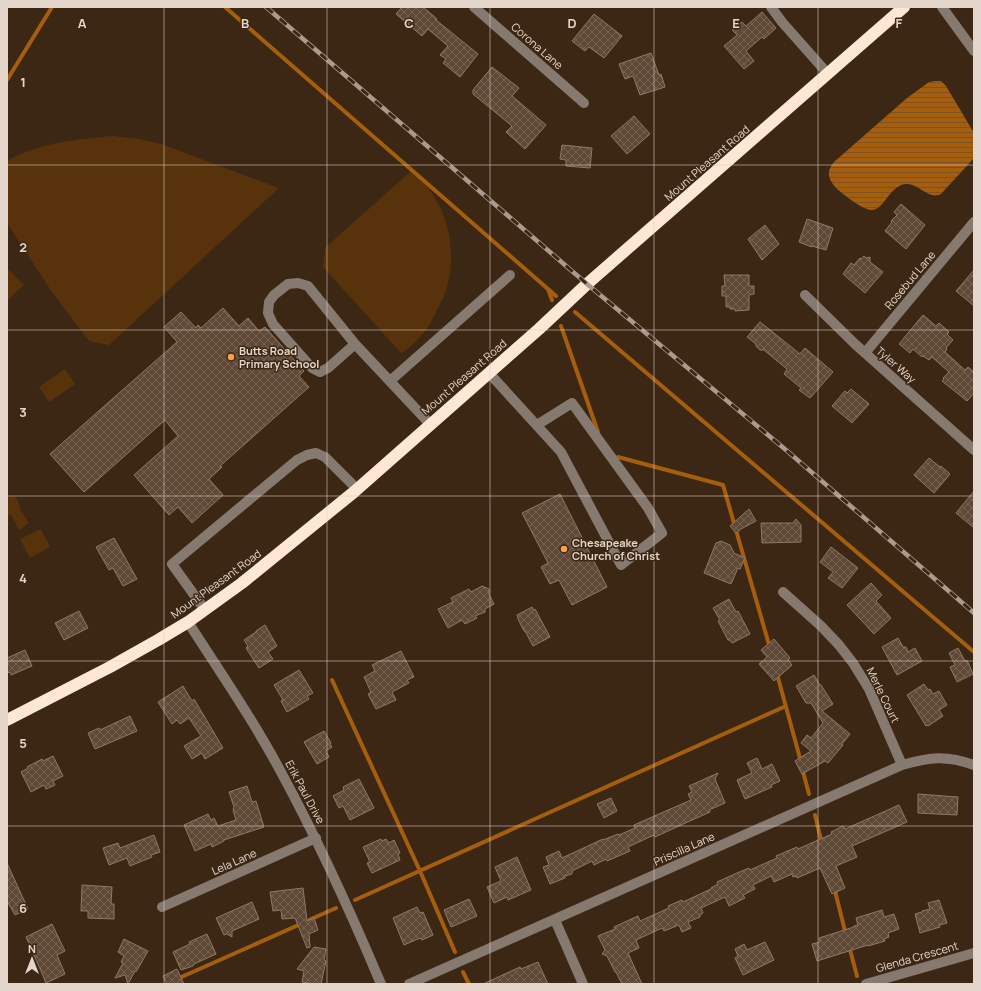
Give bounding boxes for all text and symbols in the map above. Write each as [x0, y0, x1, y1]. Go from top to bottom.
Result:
text: A [78, 14, 87, 32]
text: B [241, 14, 249, 32]
text: C [404, 14, 414, 32]
text: D [567, 14, 577, 32]
text: E [732, 14, 740, 32]
text: F [896, 14, 903, 32]
street label: Corona Lane [508, 19, 567, 73]
text: 1 [20, 73, 26, 91]
street label: Mount Pleasant Road [661, 121, 752, 204]
text: 2 [19, 238, 27, 256]
street label: Rosebud Lane [881, 247, 939, 312]
street label: Mount Pleasant Road [418, 335, 509, 418]
place label: Butts Road Primary School [239, 343, 319, 371]
street label: Tyler Way [873, 343, 920, 386]
marker: Butts Road Primary School [226, 352, 236, 362]
text: 3 [19, 403, 27, 421]
place label: Chesapeake Church of Christ [572, 535, 660, 563]
marker: Chesapeake Church of Christ [559, 544, 569, 554]
street label: Mount Pleasant Road [168, 546, 264, 621]
text: 4 [19, 569, 27, 587]
street label: Merle Court [864, 664, 903, 725]
text: 5 [19, 734, 27, 752]
street label: Erik Paul Drive [282, 757, 329, 827]
street label: Priscilla Lane [651, 828, 717, 869]
street label: Lela Lane [209, 845, 259, 878]
text: 6 [19, 899, 27, 917]
street label: Glenda Crescent [874, 938, 960, 975]
north arrow [12, 939, 52, 979]
text: N [28, 941, 36, 956]

